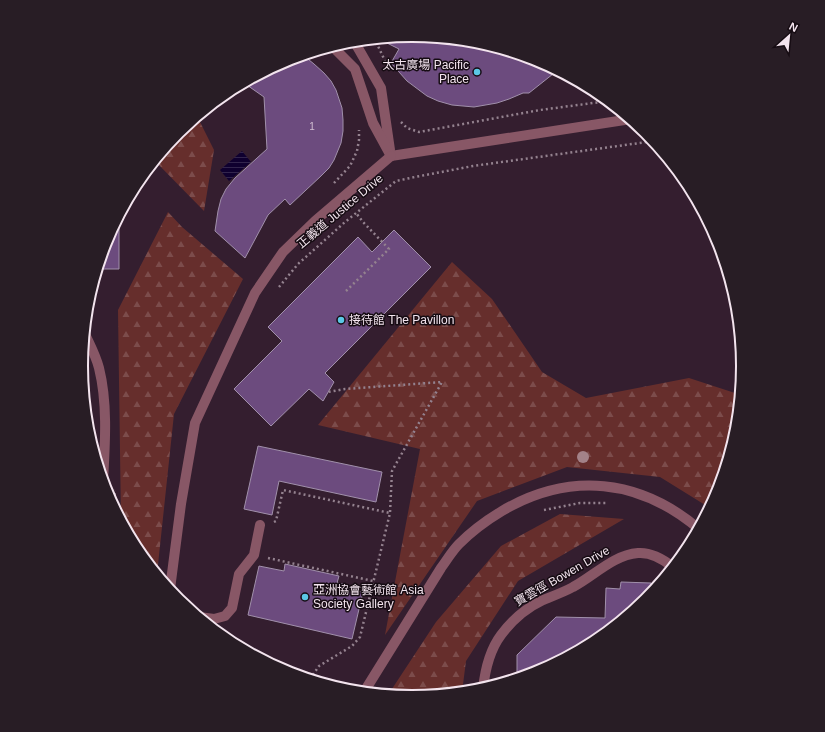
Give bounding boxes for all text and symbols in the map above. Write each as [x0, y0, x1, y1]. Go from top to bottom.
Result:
north arrow [769, 16, 809, 56]
text: N [787, 20, 800, 34]
place label: 太古廣場 Pacific Place [382, 58, 469, 86]
marker: 太古廣場 Pacific Place [472, 67, 482, 77]
house number: 1 [309, 121, 315, 132]
street label: 正義道 Justice Drive [294, 171, 386, 251]
place label: 接待館 The Pavillon [349, 313, 454, 327]
marker: 接待館 The Pavillon [336, 315, 346, 325]
street label: 寶雲徑 Bowen Drive [512, 543, 612, 609]
place label: 亞洲協會藝術館 Asia Society Gallery [313, 583, 424, 611]
marker: 亞洲協會藝術館 Asia Society Gallery [300, 592, 310, 602]

